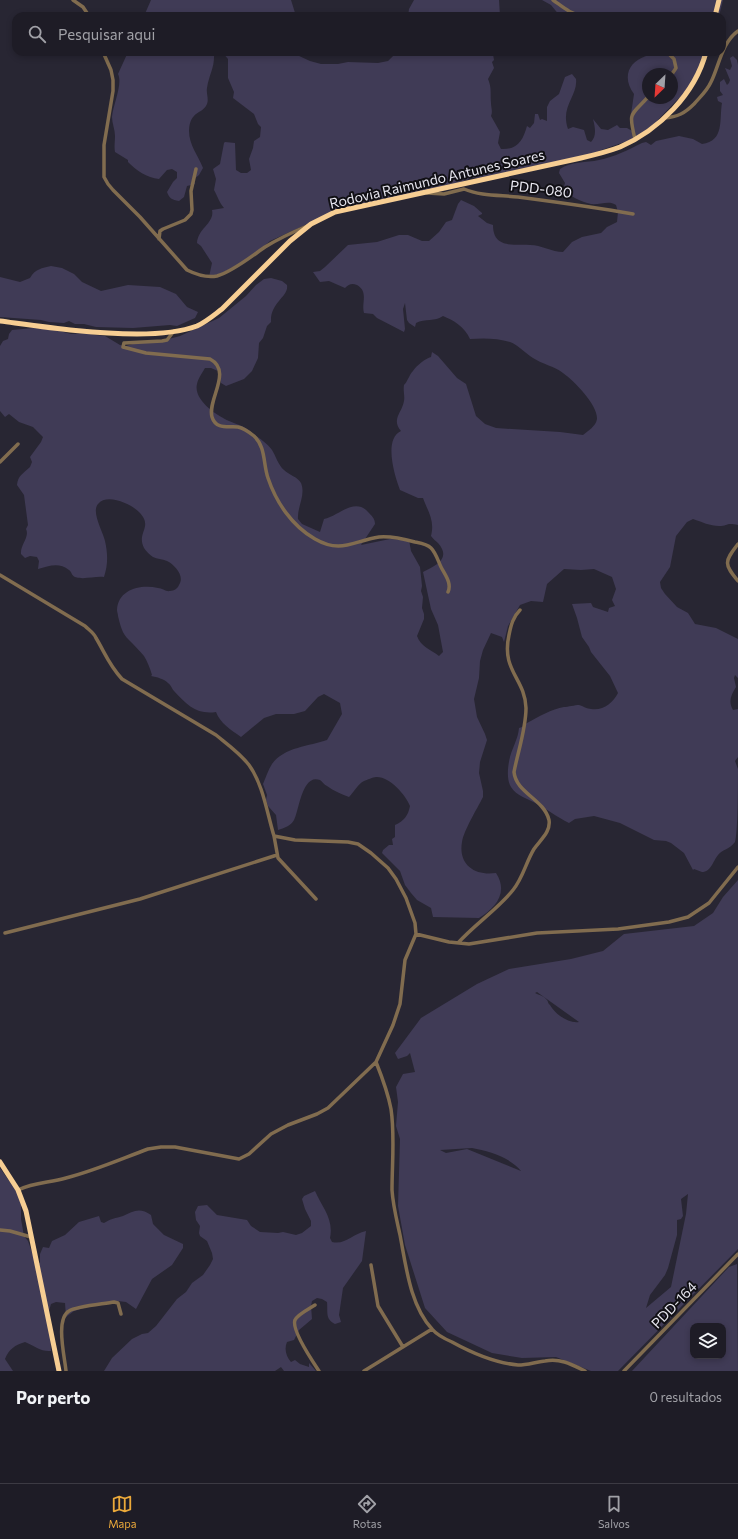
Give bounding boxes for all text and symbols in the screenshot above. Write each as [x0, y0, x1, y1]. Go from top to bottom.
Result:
search box [12, 12, 726, 56]
icon: search [26, 23, 48, 45]
text: Pesquisar aqui [58, 25, 155, 43]
north arrow [642, 68, 678, 104]
street label: Rodovia Raimundo Antunes Soares [328, 145, 546, 212]
street label: PDD-080 [509, 176, 573, 201]
street label: PDD-164 [647, 1277, 700, 1331]
map controls [690, 1323, 726, 1359]
button: layers [690, 1323, 726, 1359]
text: Por perto [16, 1387, 91, 1408]
text: 0 resultados [650, 1389, 722, 1405]
tab: Mapa [108, 1493, 137, 1530]
tab: Rotas [353, 1493, 382, 1530]
tab: Salvos [598, 1493, 630, 1530]

